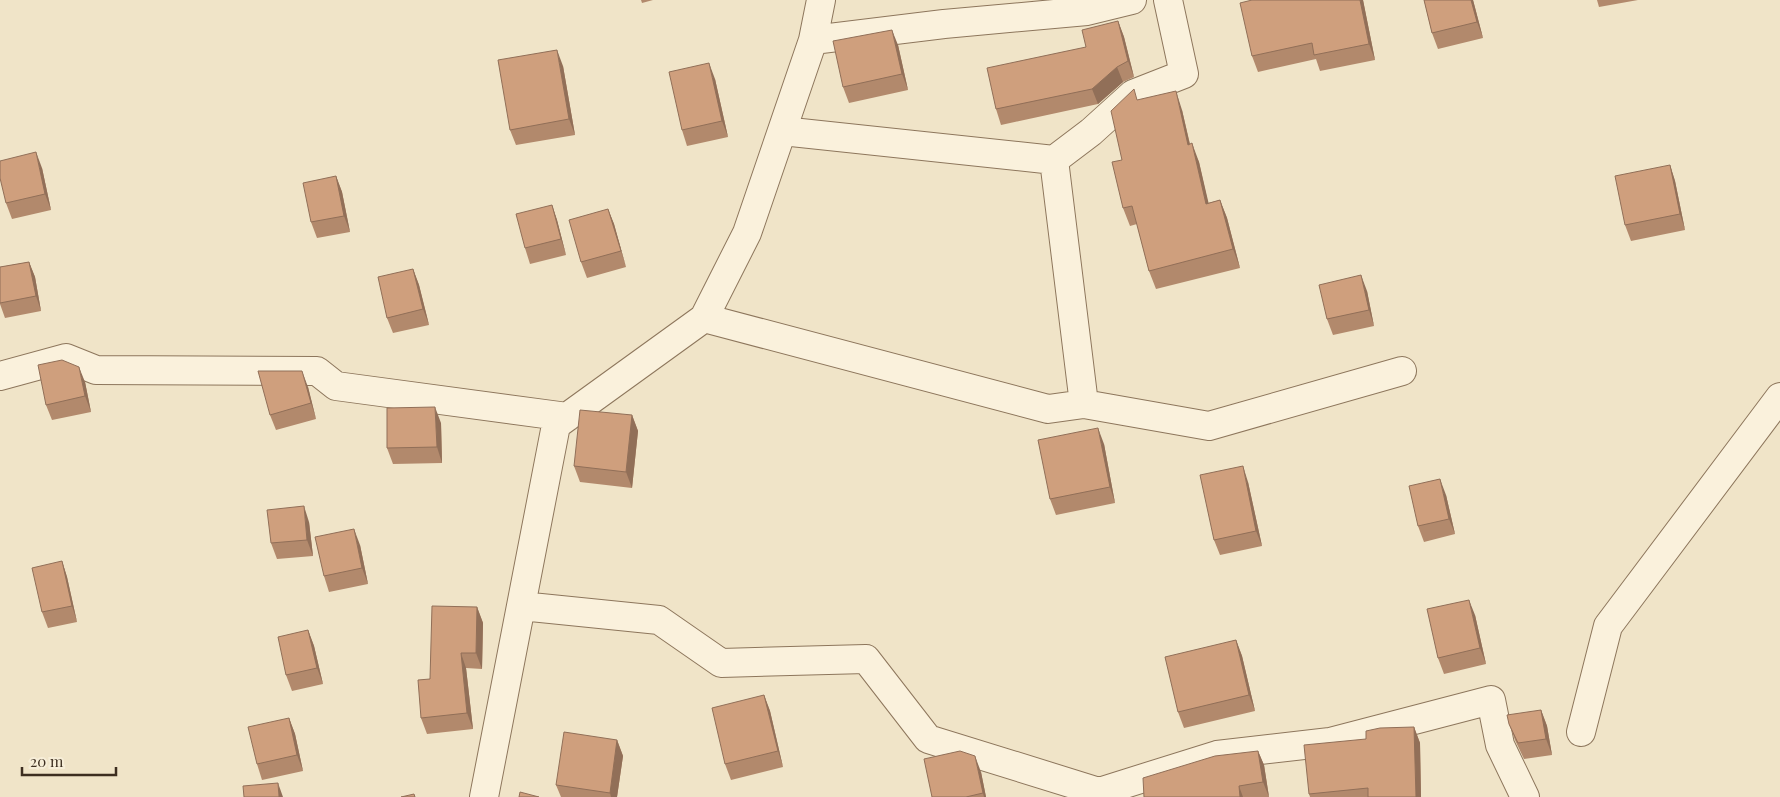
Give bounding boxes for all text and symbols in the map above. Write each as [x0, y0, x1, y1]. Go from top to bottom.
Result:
scale bar [22, 744, 116, 776]
text: 20 m [30, 751, 64, 771]

